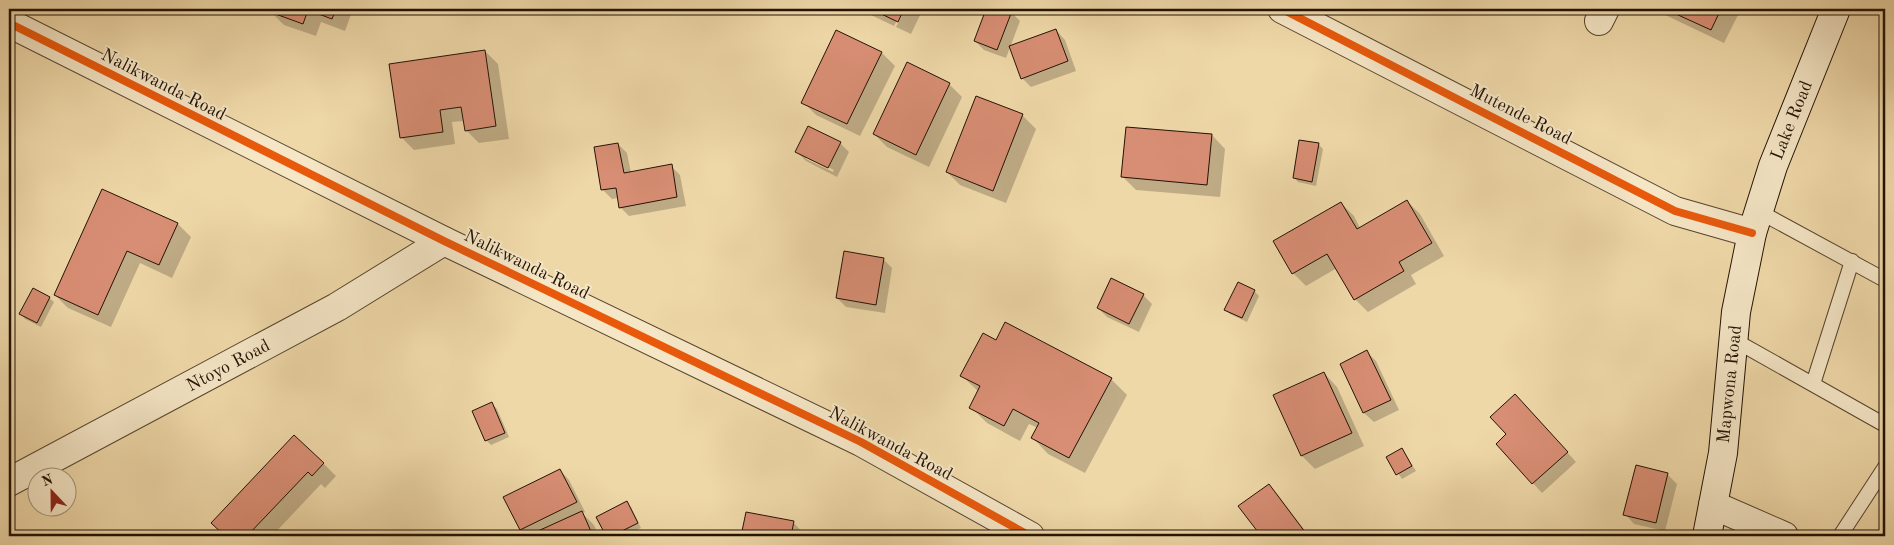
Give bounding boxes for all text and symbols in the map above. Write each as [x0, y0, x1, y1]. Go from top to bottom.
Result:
street label: Nalikwanda Road [98, 46, 229, 124]
street label: Lake Road [1768, 78, 1816, 163]
street label: Mutende Road [1467, 81, 1574, 148]
street label: Nalikwanda Road [461, 227, 592, 303]
street label: Mapwona Road [1715, 324, 1745, 444]
street label: Ntoyo Road [184, 336, 273, 395]
street label: Nalikwanda Road [826, 404, 955, 484]
north arrow [28, 468, 78, 518]
text: N [40, 472, 55, 489]

